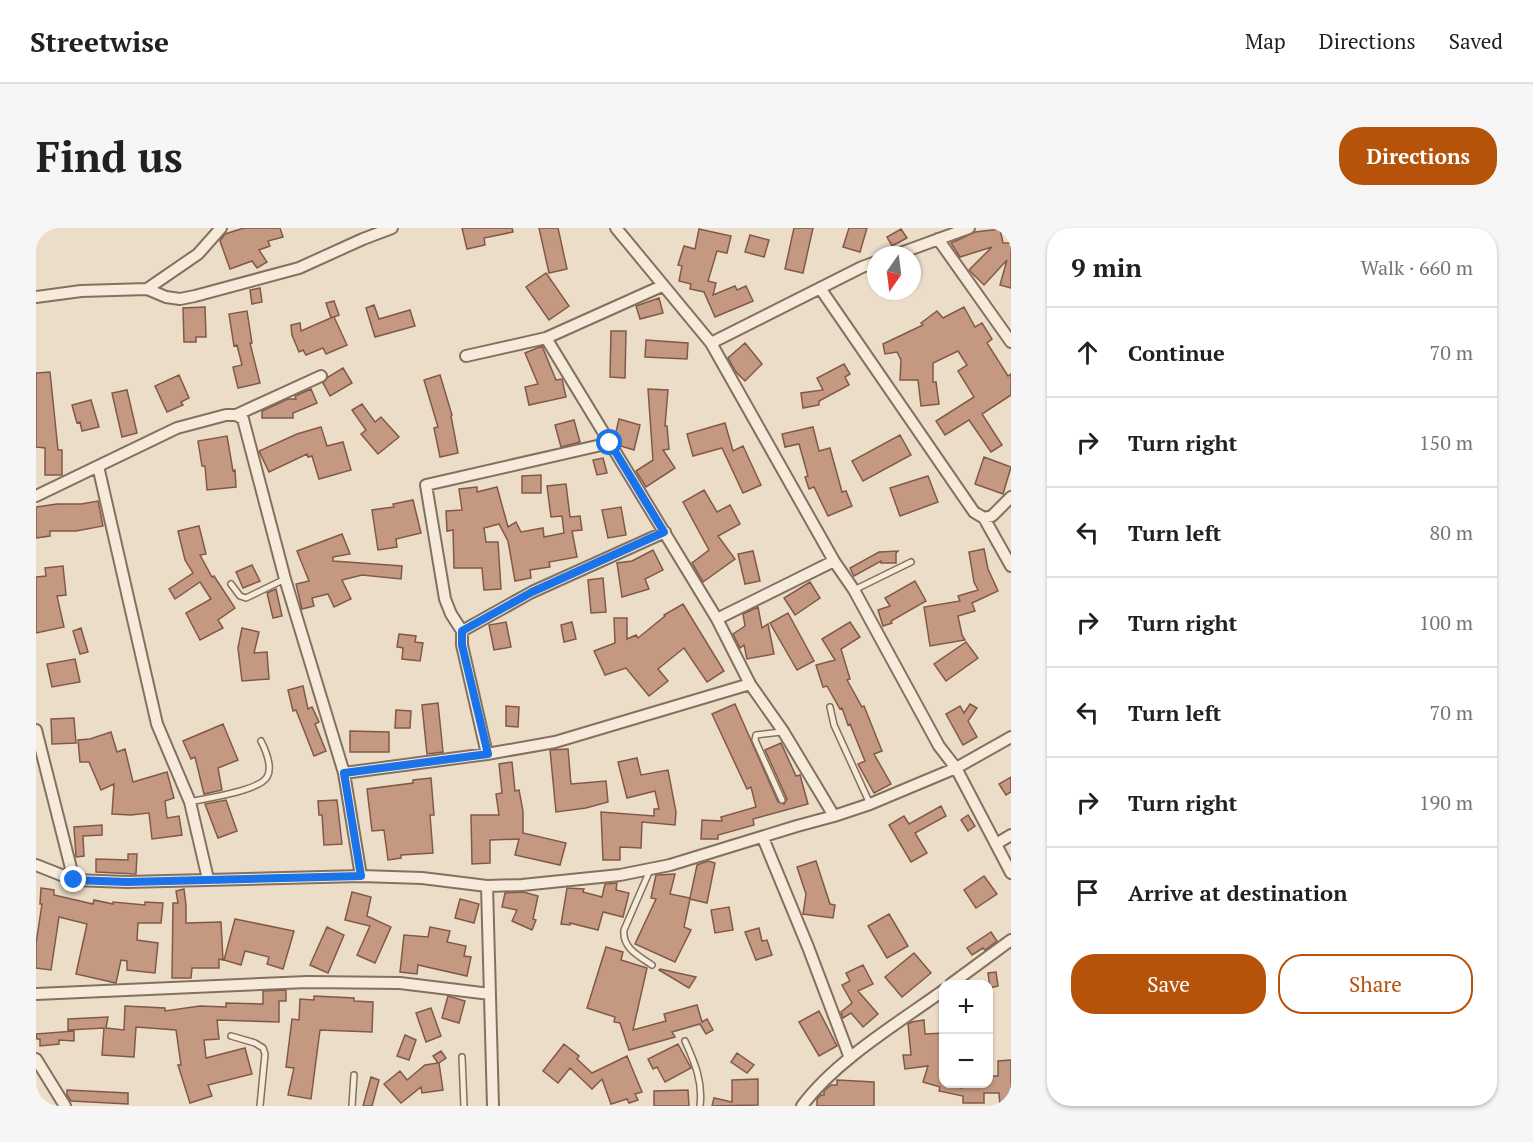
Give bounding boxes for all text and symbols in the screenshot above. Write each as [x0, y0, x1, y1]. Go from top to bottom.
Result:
text: Streetwise [30, 23, 169, 60]
text: Map [1245, 27, 1286, 55]
text: Directions [1319, 27, 1416, 55]
text: Saved [1449, 27, 1503, 55]
button: Directions [1339, 127, 1497, 185]
text: Find us [36, 128, 183, 184]
north arrow [867, 246, 921, 300]
text: 9 min [1071, 250, 1142, 284]
text: Walk · 660 m [1361, 254, 1473, 281]
icon: ahead [1071, 336, 1104, 369]
text: Continue [1128, 338, 1225, 367]
text: 70 m [1430, 339, 1473, 366]
icon: right [1071, 426, 1104, 459]
text: Turn right [1128, 428, 1237, 457]
route start [596, 429, 622, 455]
text: 150 m [1419, 429, 1473, 456]
icon: left [1071, 516, 1104, 549]
text: Turn left [1128, 518, 1221, 547]
text: 80 m [1430, 519, 1473, 546]
icon: right [1071, 606, 1104, 639]
text: Turn right [1128, 608, 1237, 637]
text: 100 m [1419, 609, 1473, 636]
icon: left [1071, 696, 1104, 729]
text: Turn left [1128, 698, 1221, 727]
text: 70 m [1430, 699, 1473, 726]
icon: right [1071, 786, 1104, 819]
text: Turn right [1128, 788, 1237, 817]
text: 190 m [1419, 789, 1473, 816]
route end [60, 866, 86, 892]
icon: arrive [1071, 876, 1104, 909]
text: Arrive at destination [1128, 878, 1347, 907]
button: Save [1071, 954, 1266, 1014]
button: Share [1278, 954, 1473, 1014]
map controls [939, 980, 993, 1088]
button: + [939, 980, 993, 1034]
button: − [939, 1034, 993, 1088]

